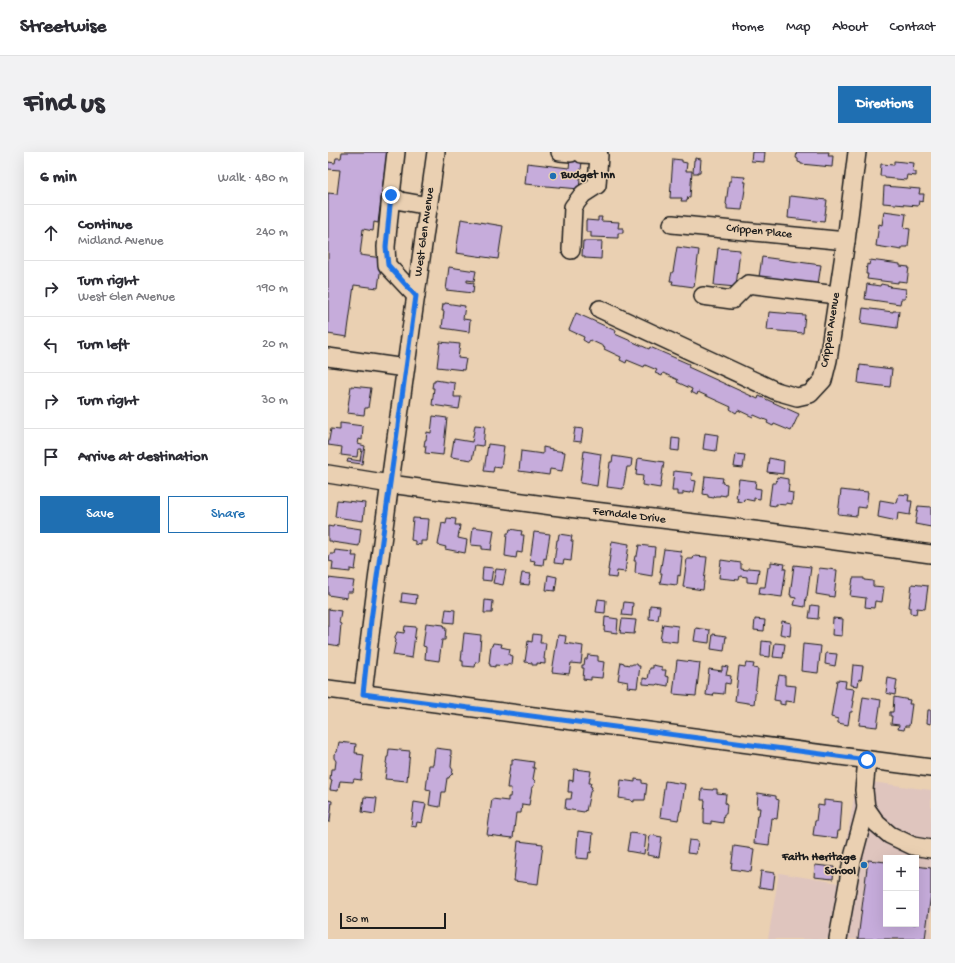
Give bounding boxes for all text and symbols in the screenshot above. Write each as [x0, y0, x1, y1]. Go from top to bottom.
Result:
text: Streetwise [20, 16, 106, 39]
text: Home [732, 19, 764, 36]
text: Map [786, 19, 810, 36]
text: About [832, 19, 868, 36]
text: Contact [890, 19, 935, 36]
button: Directions [838, 86, 931, 123]
text: Find us [24, 88, 104, 121]
text: 6 min [40, 168, 76, 188]
place label: Budget Inn [560, 169, 615, 183]
text: Walk · 480 m [218, 171, 288, 186]
marker: Budget Inn [548, 171, 558, 181]
route end [382, 186, 400, 204]
street label: West Glen Avenue [412, 186, 438, 277]
text: Continue [78, 216, 132, 234]
icon: ahead [40, 222, 62, 244]
street label: Crippen Place [725, 222, 793, 243]
text: 240 m [256, 225, 288, 240]
text: Midland Avenue [78, 234, 164, 249]
text: Turn right [78, 272, 138, 290]
icon: right [40, 278, 62, 300]
text: 190 m [257, 281, 288, 296]
text: West Glen Avenue [78, 290, 175, 305]
street label: Crippen Avenue [818, 291, 844, 369]
icon: left [40, 334, 62, 356]
text: Turn left [78, 336, 129, 354]
text: 20 m [262, 337, 288, 352]
icon: right [40, 390, 62, 412]
text: Turn right [78, 392, 138, 410]
text: 30 m [262, 393, 288, 408]
icon: arrive [40, 446, 62, 468]
text: Arrive at destination [78, 448, 208, 466]
button: Save [40, 496, 160, 533]
button: Share [168, 496, 288, 533]
street label: Ferndale Drive [591, 504, 667, 528]
route start [858, 751, 876, 769]
place label: Faith Heritage School [781, 851, 857, 879]
map controls [883, 855, 919, 927]
button: + [883, 855, 919, 891]
marker: Faith Heritage School [859, 860, 869, 870]
button: − [883, 891, 919, 927]
scale bar [340, 911, 446, 930]
text: 50 m [346, 914, 368, 926]

